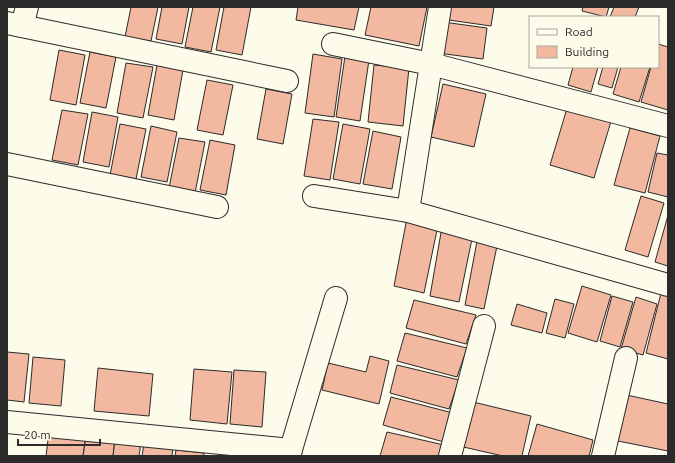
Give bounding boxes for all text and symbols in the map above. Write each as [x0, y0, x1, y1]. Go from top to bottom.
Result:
legend [529, 16, 659, 68]
text: Road [565, 25, 593, 38]
text: Building [565, 45, 609, 58]
scale bar [18, 421, 100, 447]
text: 20 m [24, 428, 51, 441]

